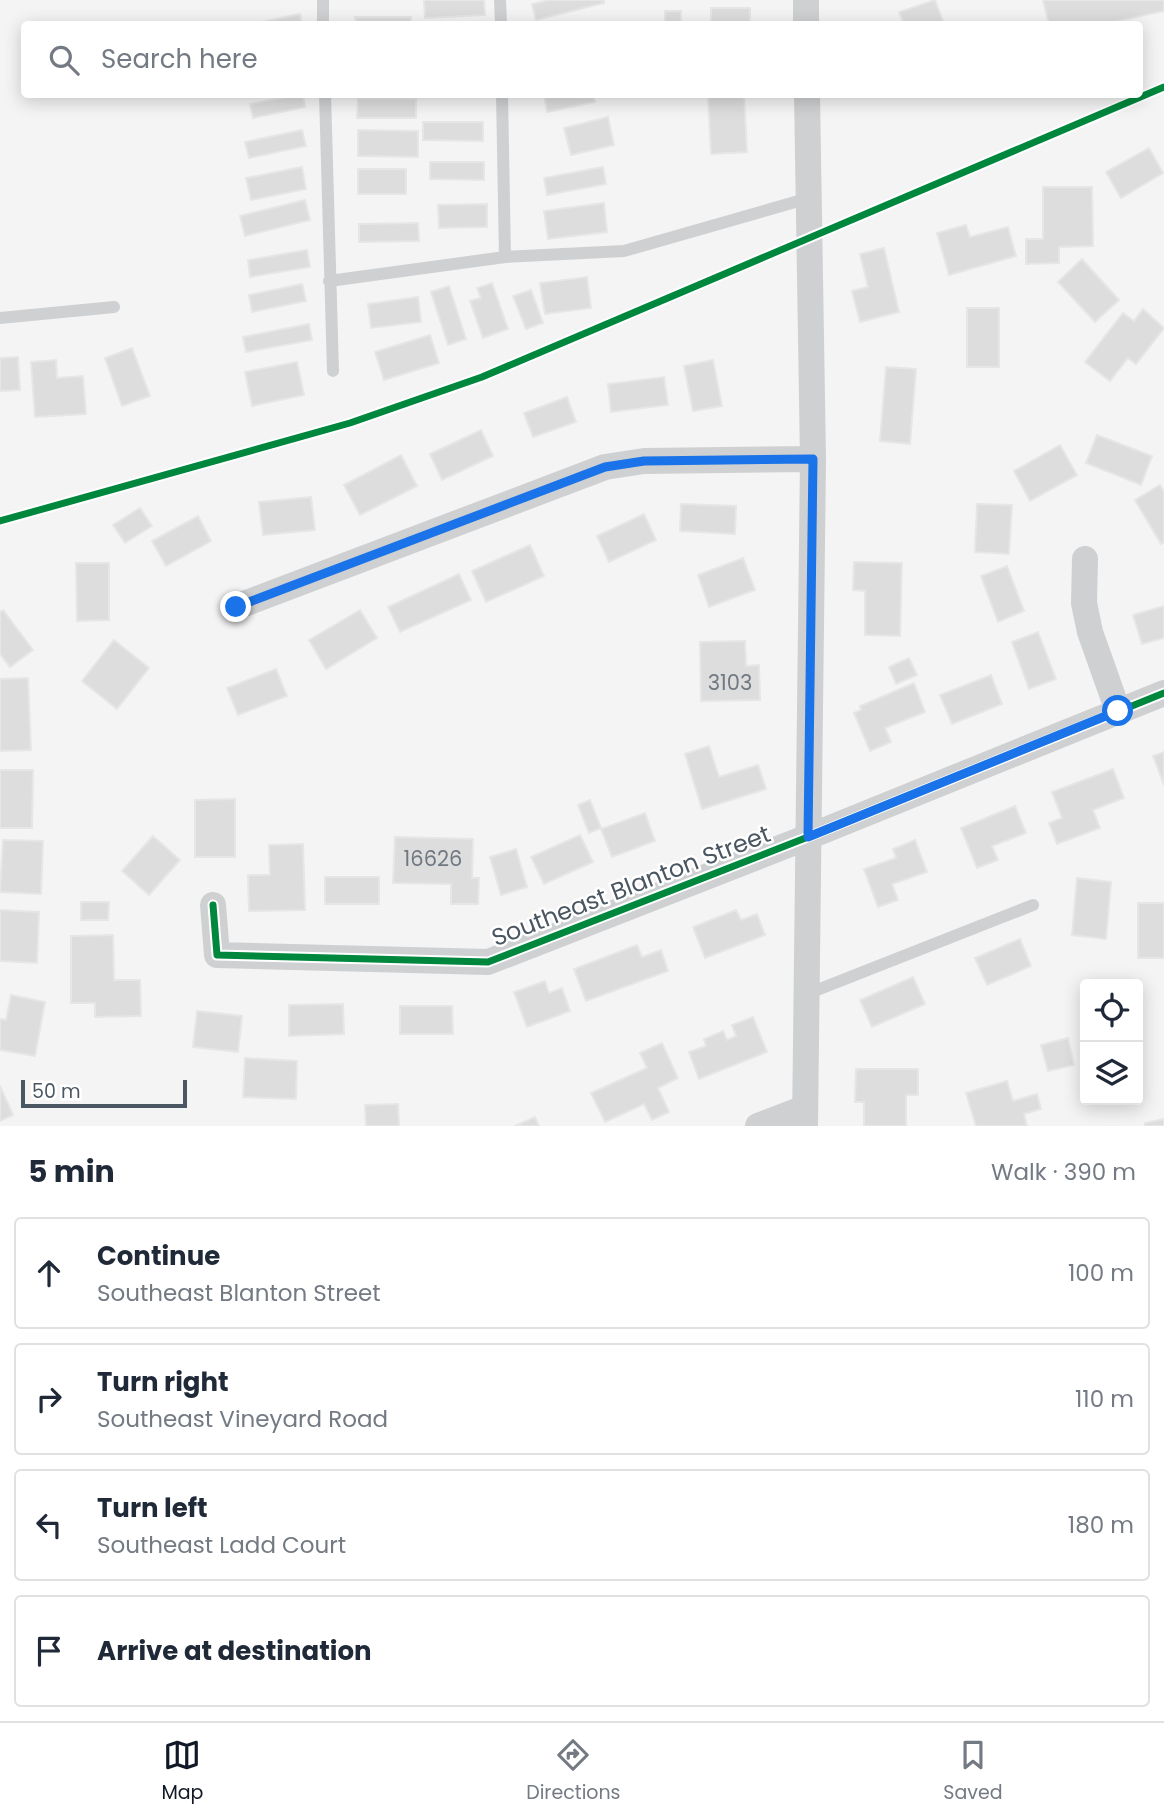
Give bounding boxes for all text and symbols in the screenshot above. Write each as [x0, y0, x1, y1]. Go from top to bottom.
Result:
search box [21, 21, 1143, 98]
icon: search [45, 41, 83, 79]
text: Search here [101, 41, 258, 77]
route end [220, 591, 251, 622]
house number: 3103 [708, 668, 752, 697]
route start [1102, 695, 1133, 726]
street label: Southeast Blanton Street [487, 817, 775, 954]
house number: 16626 [404, 844, 462, 873]
map controls [1080, 979, 1143, 1105]
button: locate [1080, 979, 1143, 1042]
button: layers [1080, 1042, 1143, 1105]
scale bar [21, 1077, 187, 1109]
text: 50 m [32, 1078, 81, 1105]
text: 5 min [28, 1150, 115, 1193]
text: Walk · 390 m [991, 1156, 1136, 1188]
text: Continue [97, 1238, 220, 1274]
icon: ahead [30, 1254, 68, 1292]
text: 100 m [1068, 1257, 1134, 1289]
text: Southeast Blanton Street [97, 1277, 381, 1309]
text: Turn right [97, 1364, 229, 1400]
icon: right [30, 1380, 68, 1418]
text: 110 m [1075, 1383, 1134, 1415]
text: Southeast Vineyard Road [97, 1403, 388, 1435]
text: Turn left [97, 1490, 208, 1526]
icon: left [30, 1506, 68, 1544]
text: 180 m [1068, 1509, 1134, 1541]
text: Southeast Ladd Court [97, 1529, 346, 1561]
icon: arrive [30, 1632, 68, 1670]
text: Arrive at destination [97, 1633, 372, 1669]
tab: Map [161, 1736, 203, 1807]
tab: Directions [526, 1736, 621, 1807]
tab: Saved [943, 1736, 1003, 1807]

